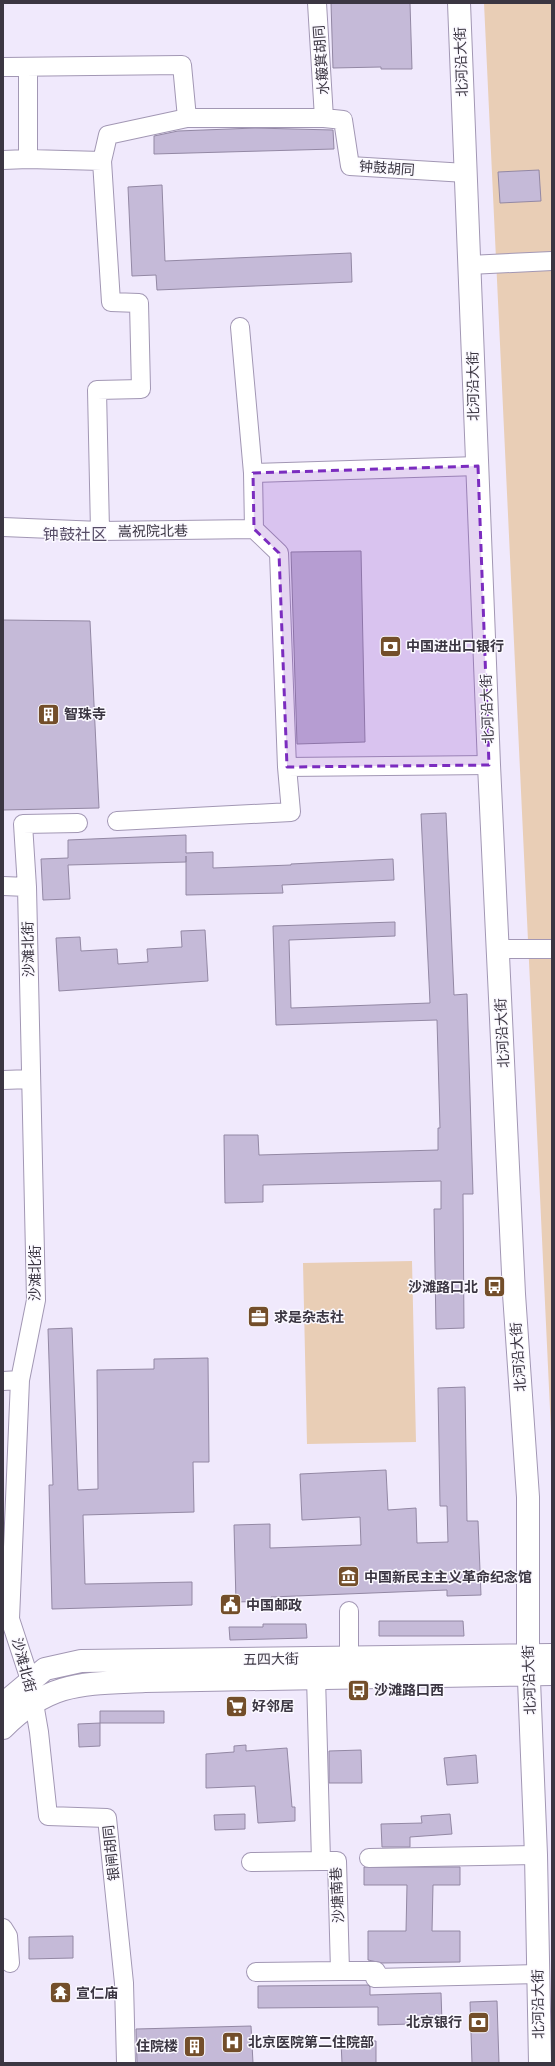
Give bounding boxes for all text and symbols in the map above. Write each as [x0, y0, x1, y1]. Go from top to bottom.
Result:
street label: 水簸箕胡同 [310, 25, 331, 96]
street label: 北河沿大街 [451, 27, 470, 97]
street label: 钟鼓胡同 [359, 157, 416, 178]
street label: 北河沿大街 [463, 351, 482, 421]
street label: 嵩祝院北巷 [118, 521, 188, 540]
district label: 钟鼓社区 [43, 524, 107, 544]
bank icon: 中国进出口银行 [378, 633, 404, 659]
place label: 中国进出口银行 [406, 637, 504, 654]
street label: 北河沿大街 [477, 674, 496, 744]
building icon: 智珠寺 [36, 701, 62, 727]
place label: 智珠寺 [64, 705, 106, 722]
street label: 沙滩北街 [19, 921, 36, 977]
street label: 北河沿大街 [491, 998, 512, 1068]
street label: 沙滩北街 [26, 1245, 43, 1301]
bus stop icon: 沙滩路口北 [481, 1274, 507, 1300]
place label: 沙滩路口北 [408, 1278, 478, 1295]
office icon: 求是杂志社 [246, 1304, 272, 1330]
place label: 求是杂志社 [274, 1308, 344, 1325]
street label: 北河沿大街 [507, 1322, 528, 1393]
museum icon: 中国新民主主义革命纪念馆 [336, 1564, 362, 1590]
place label: 中国新民主主义革命纪念馆 [364, 1568, 532, 1585]
public building icon: 中国邮政 [217, 1592, 243, 1618]
place label: 中国邮政 [246, 1596, 302, 1613]
street label: 沙滩北街 [9, 1636, 40, 1694]
street label: 北河沿大街 [519, 1645, 538, 1715]
street label: 五四大街 [243, 1650, 299, 1667]
bus stop icon: 沙滩路口西 [345, 1677, 371, 1703]
place label: 沙滩路口西 [374, 1681, 444, 1698]
supermarket icon: 好邻居 [224, 1693, 250, 1719]
place label: 好邻居 [252, 1697, 294, 1714]
street label: 银闸胡同 [99, 1824, 122, 1882]
street label: 沙塘南巷 [327, 1867, 346, 1923]
street label: 北河沿大街 [528, 1969, 547, 2039]
temple icon: 宣仁庙 [47, 1980, 73, 2006]
place label: 宣仁庙 [76, 1984, 118, 2001]
bank icon: 北京银行 [465, 2009, 491, 2035]
place label: 北京银行 [406, 2013, 462, 2030]
hospital icon: 北京医院第二住院部 [219, 2029, 245, 2055]
building icon: 住院楼 [181, 2033, 207, 2059]
place label: 北京医院第二住院部 [248, 2033, 374, 2050]
place label: 住院楼 [136, 2037, 178, 2054]

